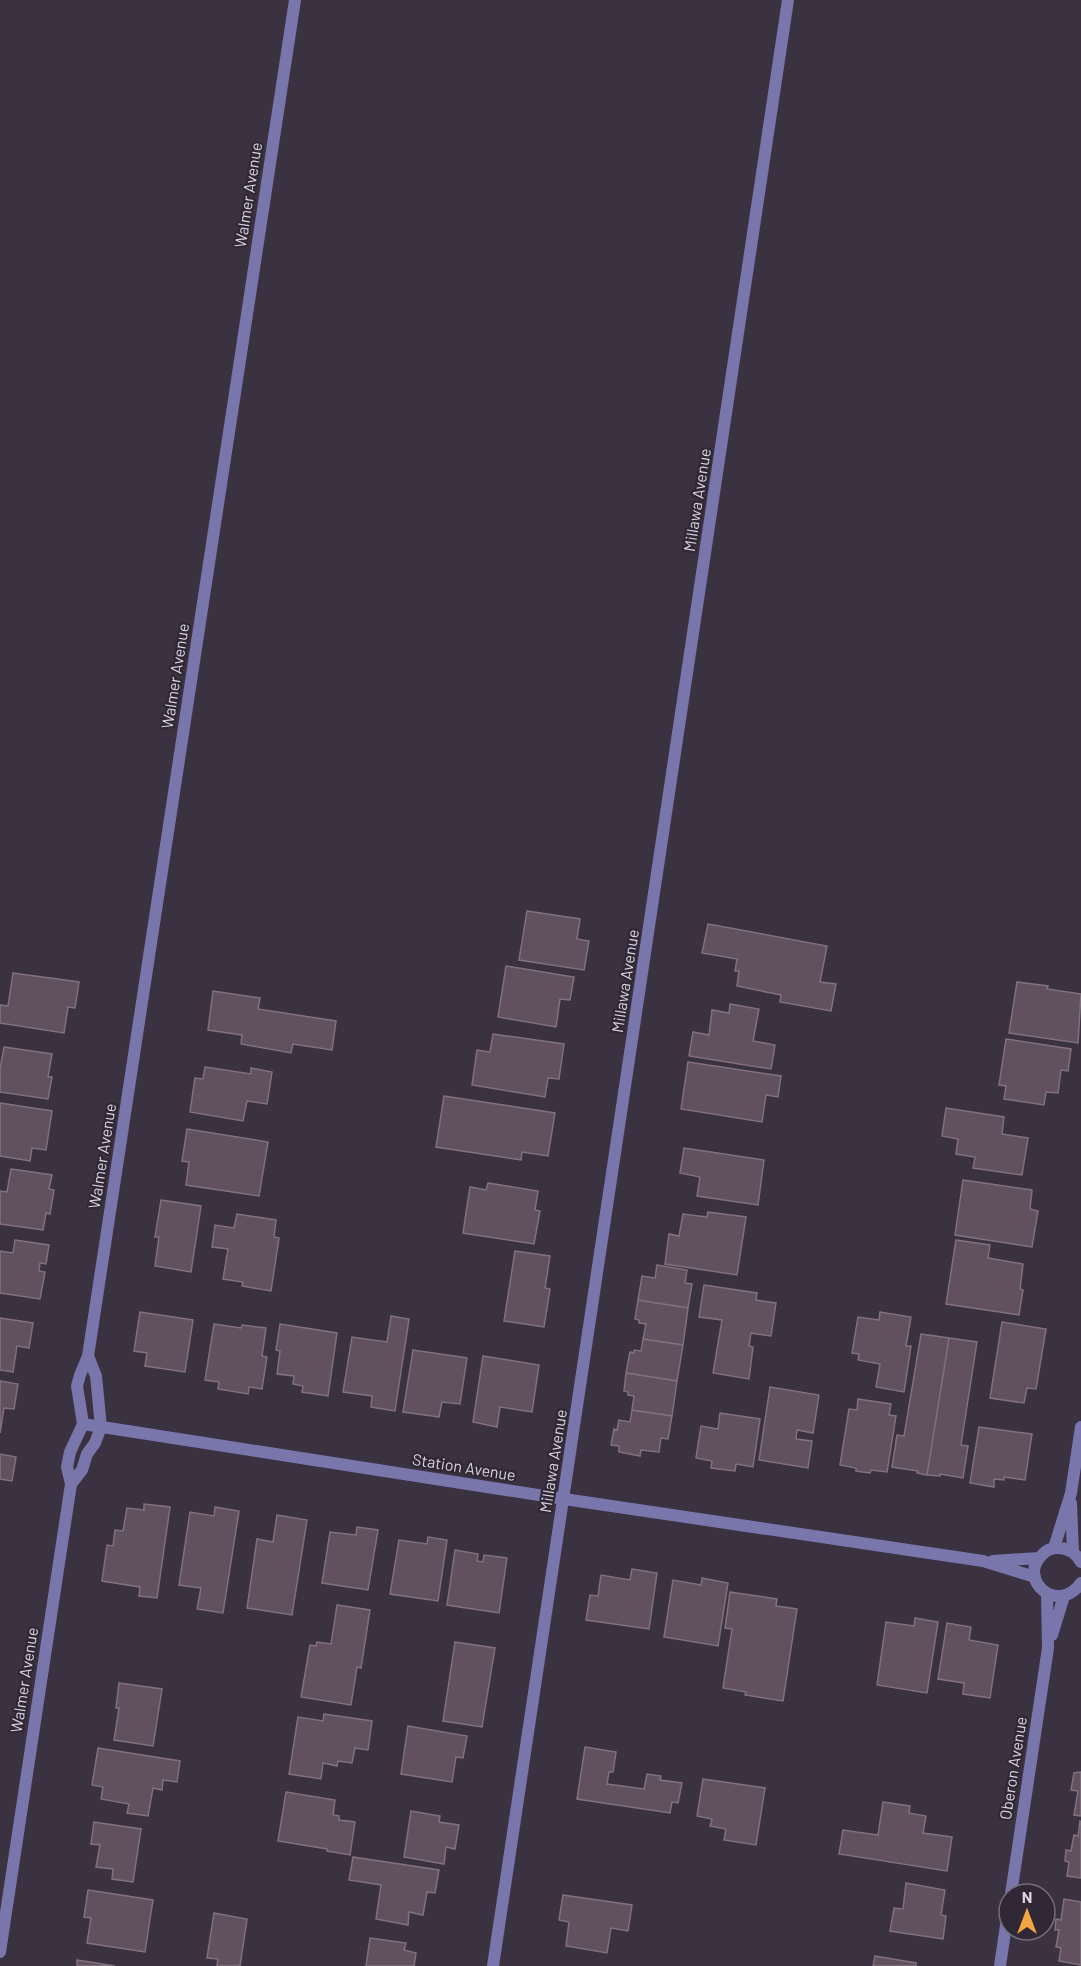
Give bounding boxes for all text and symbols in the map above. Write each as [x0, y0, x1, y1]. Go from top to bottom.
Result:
street label: Walmer Avenue [230, 141, 265, 249]
street label: Millawa Avenue [679, 447, 714, 553]
street label: Walmer Avenue [157, 622, 192, 730]
street label: Millawa Avenue [607, 928, 642, 1034]
street label: Walmer Avenue [84, 1102, 119, 1210]
street label: Millawa Avenue [535, 1408, 570, 1514]
street label: Station Avenue [411, 1449, 517, 1484]
street label: Walmer Avenue [6, 1626, 41, 1734]
street label: Oberon Avenue [995, 1715, 1030, 1821]
north arrow [997, 1882, 1057, 1942]
text: N [1022, 1887, 1032, 1906]

